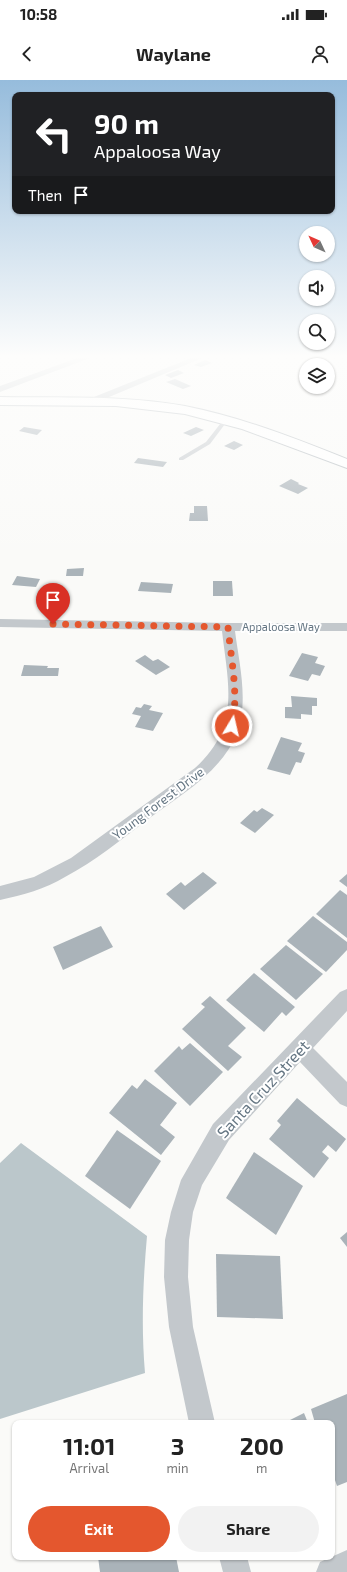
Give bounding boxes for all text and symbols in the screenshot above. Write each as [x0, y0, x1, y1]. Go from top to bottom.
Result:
text: 10:58 [20, 5, 57, 23]
icon: back [16, 43, 38, 65]
text: Waylane [136, 43, 211, 65]
icon: person [309, 43, 331, 65]
text: 90 m [94, 106, 159, 140]
icon: left [28, 108, 80, 160]
text: Appaloosa Way [94, 140, 221, 162]
icon: arrive [70, 184, 92, 206]
text: Then [28, 186, 62, 204]
north arrow [299, 226, 335, 262]
map controls [299, 226, 335, 394]
button: sound [299, 270, 335, 306]
button: search [299, 314, 335, 350]
button: layers [299, 358, 335, 394]
pin [36, 583, 70, 624]
icon: arrive [42, 589, 64, 611]
street label: Appaloosa Way [242, 620, 320, 633]
position arrow [211, 705, 253, 747]
street label: Young Forest Drive [109, 763, 207, 843]
street label: Santa Cruz Street [213, 1036, 313, 1141]
text: 11:01 [63, 1431, 115, 1460]
text: 3 [171, 1431, 184, 1460]
text: 200 [240, 1431, 284, 1460]
text: Arrival [69, 1460, 109, 1476]
text: min [166, 1460, 189, 1476]
text: m [256, 1460, 268, 1476]
button: Exit [28, 1506, 170, 1552]
button: Share [178, 1506, 319, 1552]

